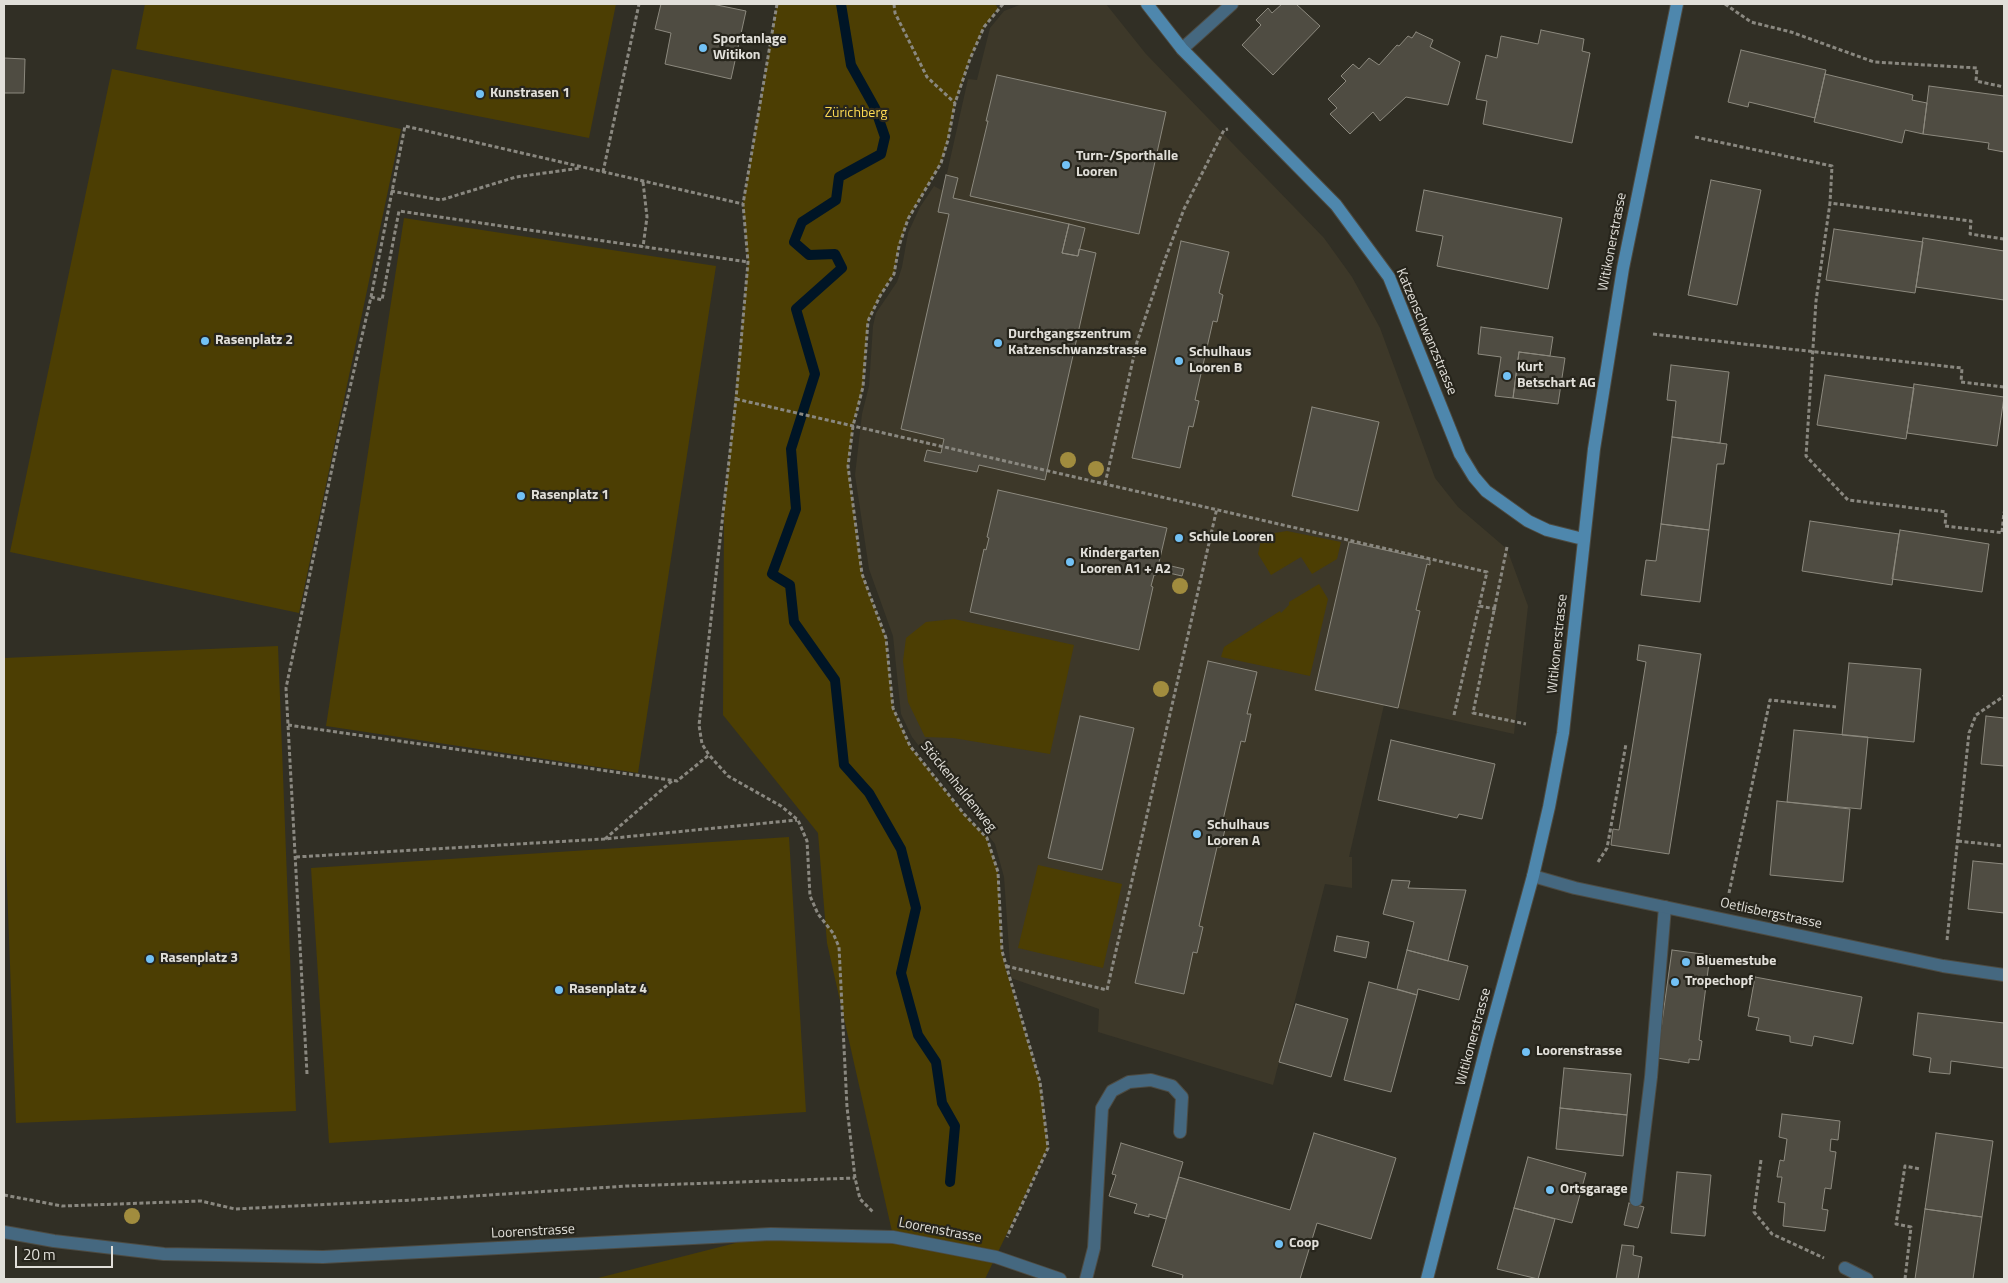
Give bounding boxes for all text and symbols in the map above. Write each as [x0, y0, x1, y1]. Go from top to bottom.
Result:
place label: Sportanlage Witikon [713, 32, 786, 64]
marker: Sportanlage Witikon [697, 42, 709, 54]
place label: Kunstrasen 1 [490, 86, 570, 102]
marker: Kunstrasen 1 [474, 88, 486, 100]
park label: Zürichberg [825, 106, 887, 122]
place label: Turn-/Sporthalle Looren [1076, 149, 1178, 182]
marker: Turn-/Sporthalle Looren [1060, 159, 1072, 171]
street label: Witikonerstrasse [1595, 191, 1631, 293]
street label: Katzenschwanzstrasse [1392, 266, 1460, 398]
place label: Durchgangszentrum Katzenschwanzstrasse [1008, 327, 1147, 360]
place label: Rasenplatz 2 [215, 333, 293, 349]
marker: Rasenplatz 2 [199, 335, 211, 347]
marker: Durchgangszentrum Katzenschwanzstrasse [992, 337, 1004, 349]
place label: Schulhaus Looren B [1189, 345, 1251, 378]
marker: Schulhaus Looren B [1173, 355, 1185, 367]
place label: Kurt Betschart AG [1517, 360, 1596, 392]
marker: Kurt Betschart AG [1501, 370, 1513, 382]
place label: Rasenplatz 1 [531, 488, 609, 504]
marker: Rasenplatz 1 [515, 490, 527, 502]
place label: Schule Looren [1189, 530, 1274, 546]
marker: Schule Looren [1173, 532, 1185, 544]
place label: Kindergarten Looren A1 + A2 [1080, 546, 1171, 578]
marker: Kindergarten Looren A1 + A2 [1064, 556, 1076, 568]
street label: Witikonerstrasse [1544, 593, 1572, 695]
street label: Stöckenhaldenweg [916, 738, 1000, 836]
place label: Schulhaus Looren A [1207, 818, 1269, 850]
marker: Schulhaus Looren A [1191, 828, 1203, 840]
street label: Oetlisbergstrasse [1719, 895, 1823, 933]
place label: Rasenplatz 3 [160, 951, 238, 967]
marker: Rasenplatz 3 [144, 953, 156, 965]
place label: Bluemestube [1696, 954, 1776, 970]
marker: Bluemestube [1680, 956, 1692, 968]
place label: Tropechopf [1685, 974, 1753, 990]
marker: Tropechopf [1669, 976, 1681, 988]
place label: Rasenplatz 4 [569, 982, 647, 998]
marker: Rasenplatz 4 [553, 984, 565, 996]
street label: Witikonerstrasse [1453, 986, 1495, 1088]
place label: Loorenstrasse [1536, 1044, 1622, 1060]
marker: Loorenstrasse [1520, 1046, 1532, 1058]
place label: Ortsgarage [1560, 1182, 1628, 1198]
marker: Ortsgarage [1544, 1184, 1556, 1196]
street label: Loorenstrasse [897, 1215, 983, 1247]
street label: Loorenstrasse [491, 1221, 575, 1243]
scale bar [18, 1236, 115, 1268]
place label: Coop [1289, 1236, 1319, 1252]
marker: Coop [1273, 1238, 1285, 1250]
text: 20 m [23, 1243, 56, 1266]

